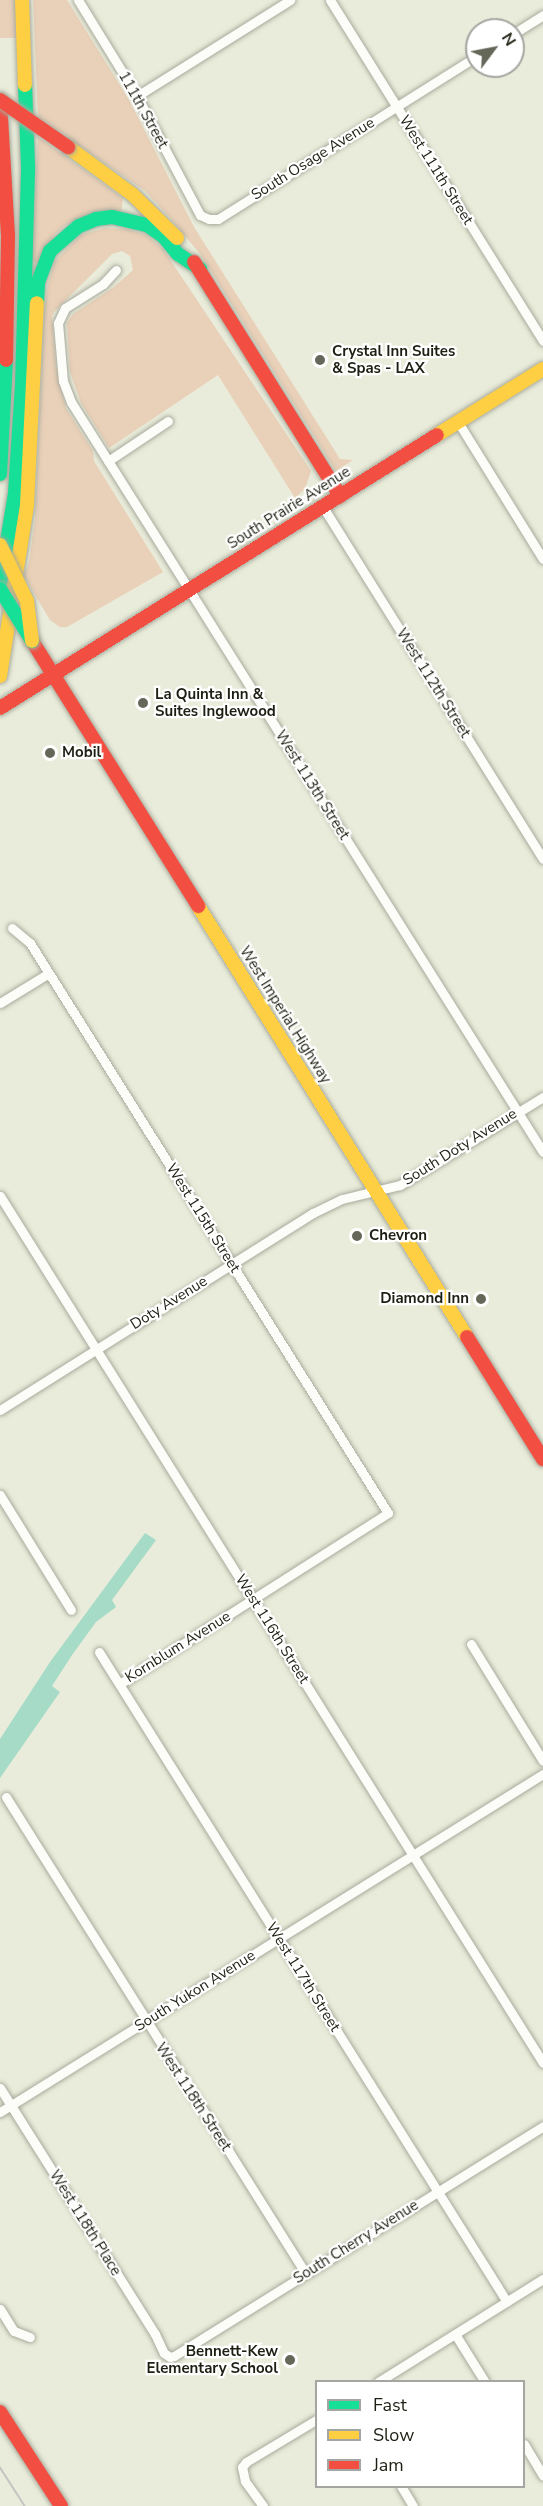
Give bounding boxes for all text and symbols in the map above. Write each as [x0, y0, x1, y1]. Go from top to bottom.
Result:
north arrow [465, 18, 525, 78]
text: N [496, 29, 521, 50]
street label: 111th Street [114, 68, 172, 152]
street label: West 111th Street [395, 112, 477, 228]
street label: South Osage Avenue [248, 114, 378, 204]
place label: Crystal Inn Suites & Spas - LAX [332, 342, 455, 377]
marker: Crystal Inn Suites & Spas - LAX [313, 353, 327, 367]
street label: South Prairie Avenue [224, 463, 354, 553]
street label: West 112th Street [392, 625, 474, 741]
place label: La Quinta Inn & Suites Inglewood [155, 685, 276, 720]
marker: La Quinta Inn & Suites Inglewood [136, 696, 150, 710]
street label: West 113th Street [271, 727, 353, 843]
place label: Mobil [62, 744, 101, 762]
marker: Mobil [43, 746, 57, 760]
street label: West Imperial Highway [235, 943, 335, 1087]
street label: South Doty Avenue [400, 1105, 520, 1189]
street label: West 115th Street [162, 1160, 244, 1276]
place label: Chevron [369, 1227, 427, 1245]
marker: Chevron [350, 1229, 364, 1243]
street label: Doty Avenue [127, 1272, 211, 1334]
place label: Diamond Inn [380, 1290, 469, 1308]
marker: Diamond Inn [474, 1292, 488, 1306]
street label: West 116th Street [231, 1571, 313, 1687]
street label: Kornblum Avenue [122, 1607, 234, 1687]
street label: West 117th Street [262, 1919, 344, 2035]
street label: South Yukon Avenue [131, 1947, 259, 2035]
street label: West 118th Street [151, 2040, 235, 2154]
street label: West 118th Place [45, 2167, 125, 2279]
street label: South Cherry Avenue [290, 2196, 422, 2288]
place label: Bennett-Kew Elementary School [147, 2342, 278, 2377]
marker: Bennett-Kew Elementary School [283, 2353, 297, 2367]
legend [315, 2380, 525, 2488]
text: Fast [373, 2393, 407, 2417]
text: Slow [373, 2423, 414, 2447]
text: Jam [373, 2453, 404, 2477]

